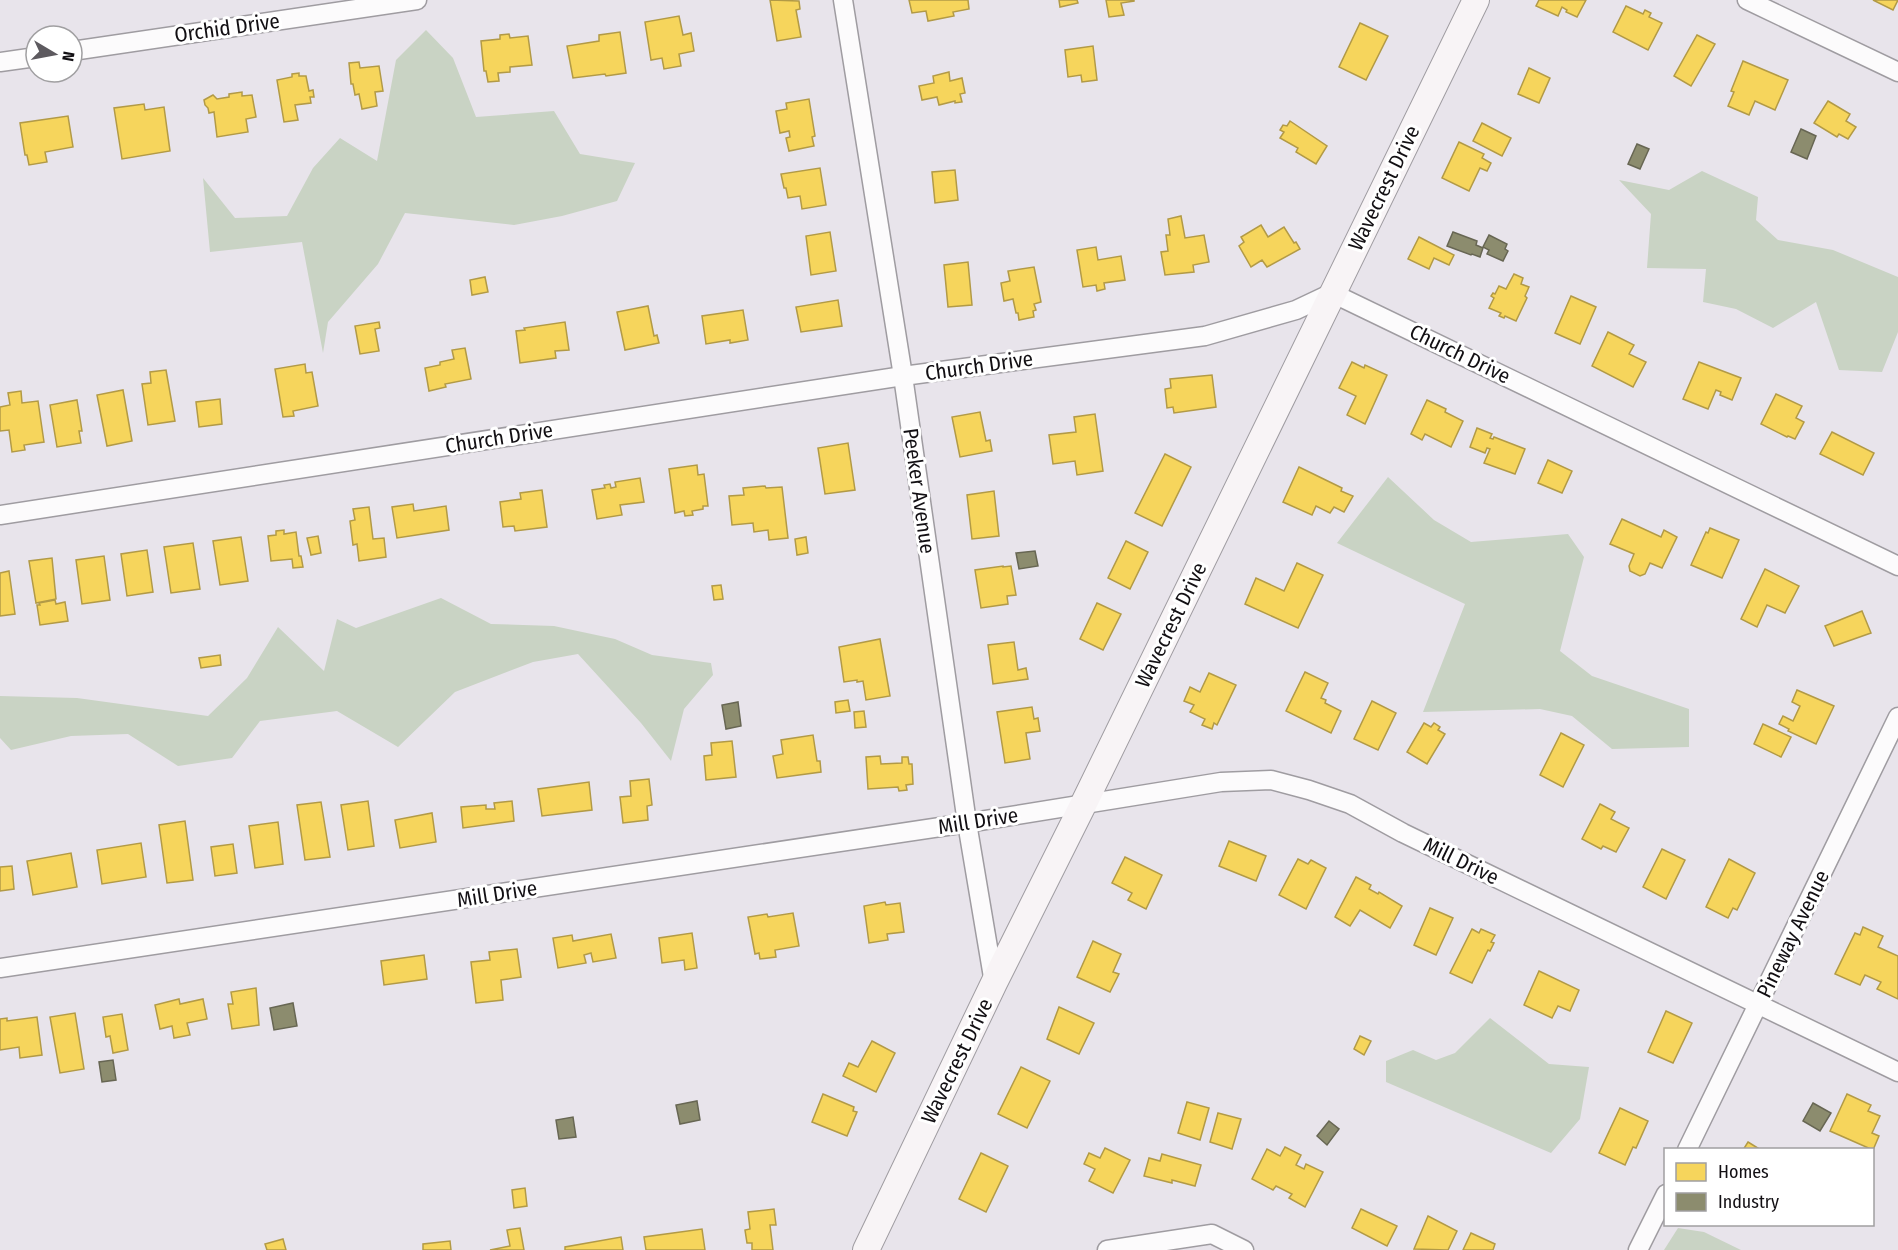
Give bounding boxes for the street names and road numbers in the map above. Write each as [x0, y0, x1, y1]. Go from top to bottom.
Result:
street label: Orchid Drive [173, 8, 281, 48]
street label: Wavecrest Drive [1342, 121, 1426, 255]
street label: Church Drive [1405, 318, 1515, 390]
street label: Church Drive [923, 346, 1035, 386]
street label: Church Drive [443, 417, 555, 459]
street label: Peeker Avenue [897, 427, 941, 555]
street label: Wavecrest Drive [1129, 558, 1213, 692]
street label: Mill Drive [936, 802, 1020, 840]
street label: Mill Drive [1419, 832, 1503, 890]
street label: Pineway Avenue [1751, 866, 1835, 1002]
street label: Mill Drive [455, 875, 539, 913]
street label: Wavecrest Drive [915, 994, 999, 1128]

